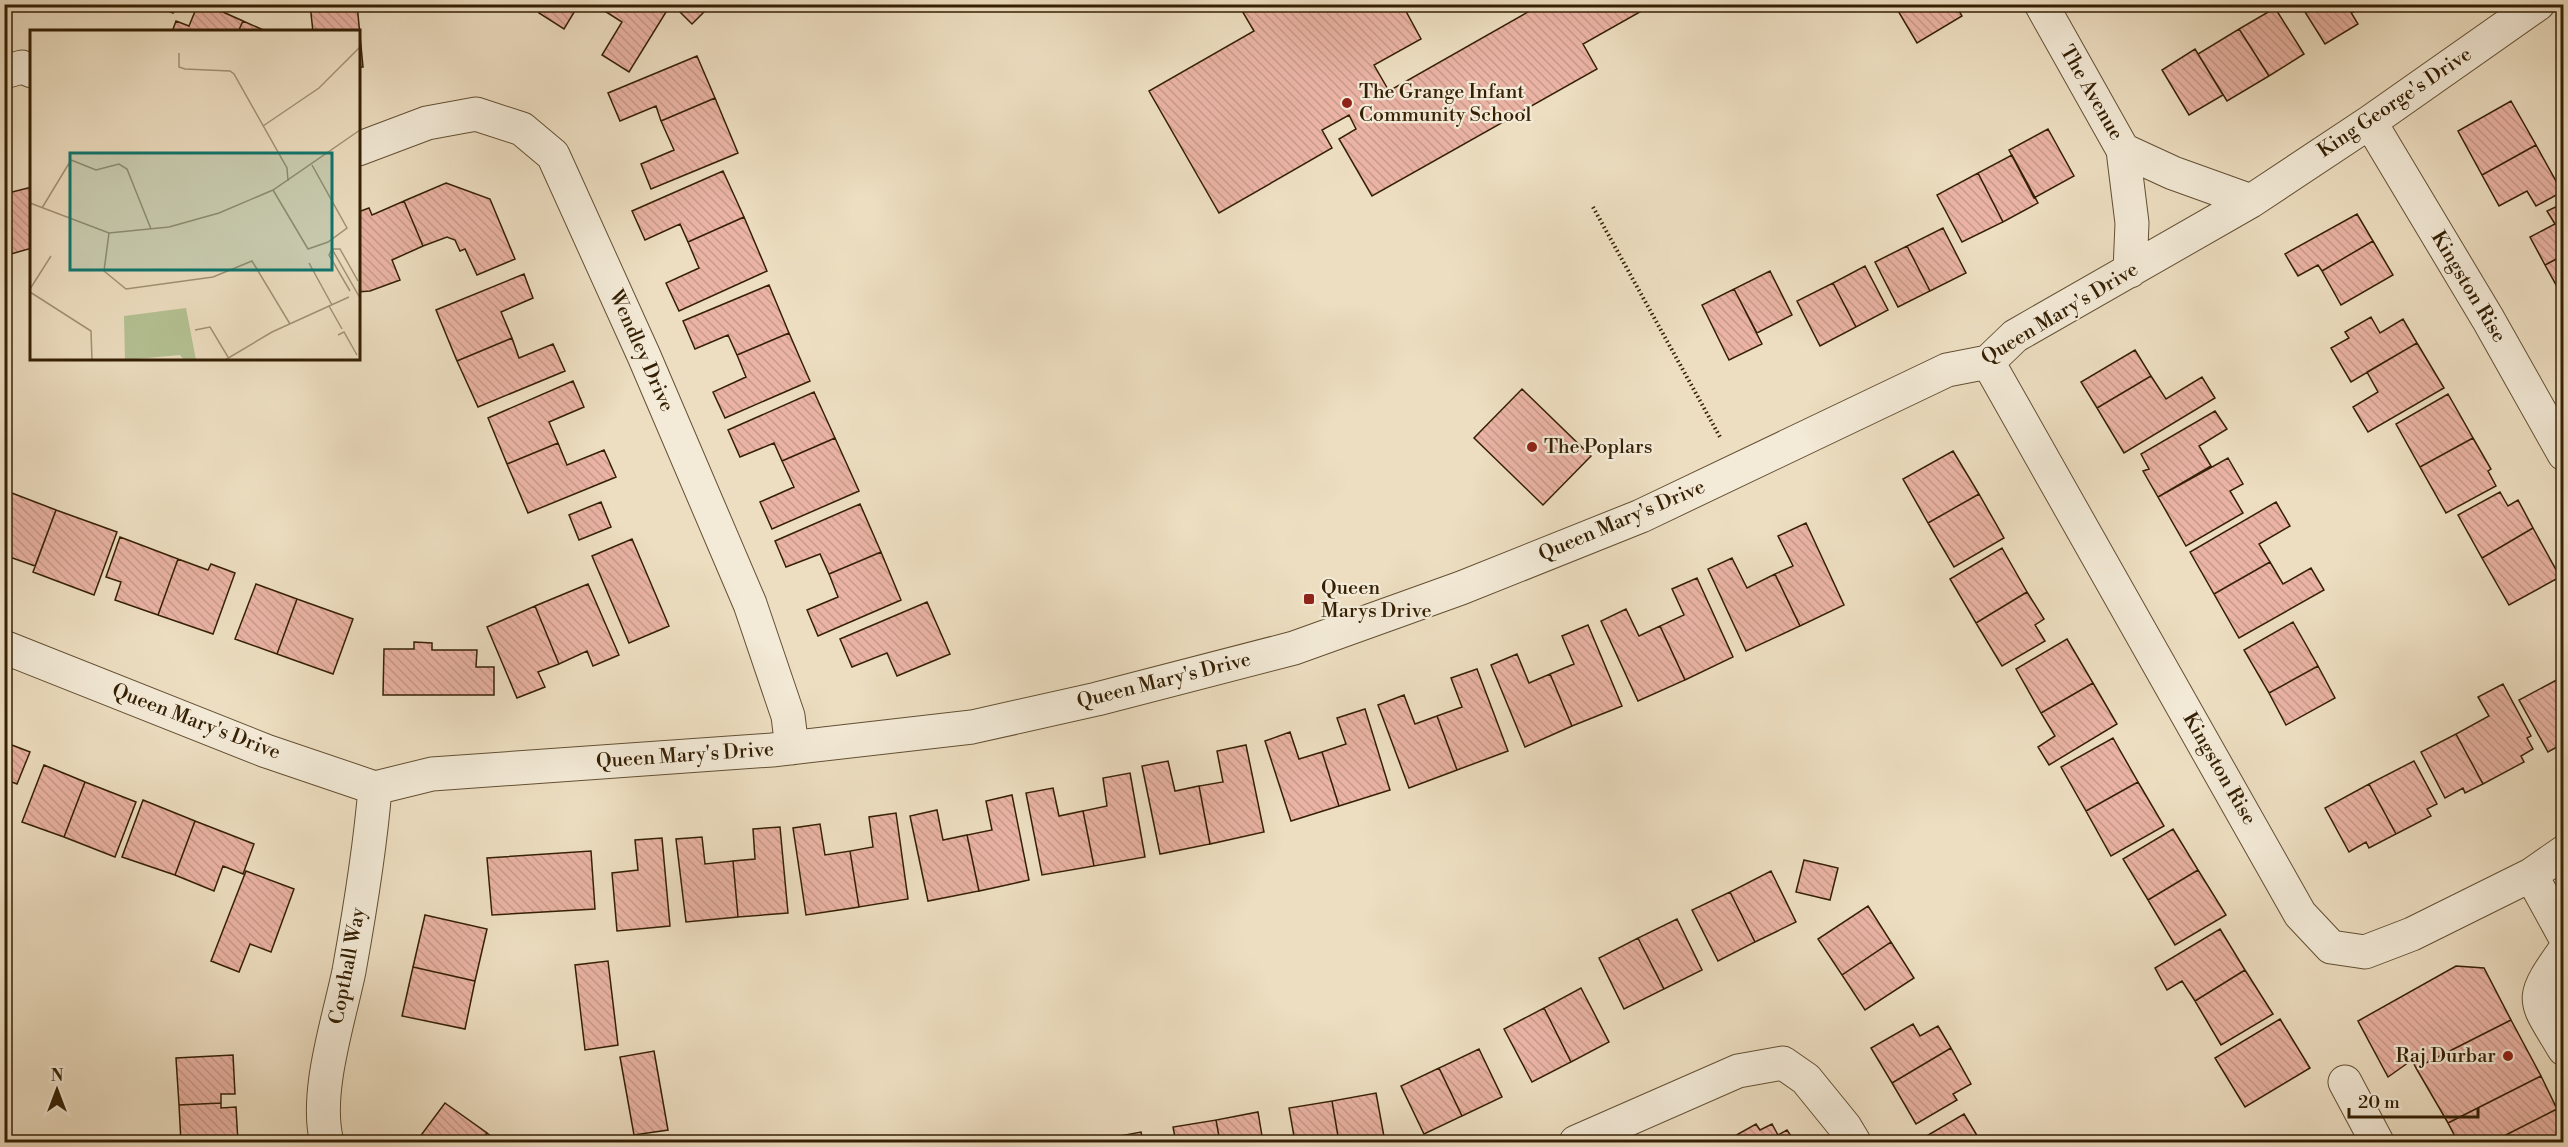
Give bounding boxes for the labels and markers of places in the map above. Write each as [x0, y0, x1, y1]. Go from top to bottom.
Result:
place label: The Grange Infant Community School [1359, 80, 1531, 128]
marker: The Grange Infant Community School [1340, 96, 1354, 110]
place label: The Poplars [1544, 435, 1652, 460]
marker: The Poplars [1525, 440, 1539, 454]
place label: Queen Marys Drive [1321, 576, 1432, 624]
marker: Queen Marys Drive [1302, 592, 1316, 606]
place label: Raj Durbar [2395, 1044, 2496, 1069]
marker: Raj Durbar [2501, 1049, 2515, 1063]

